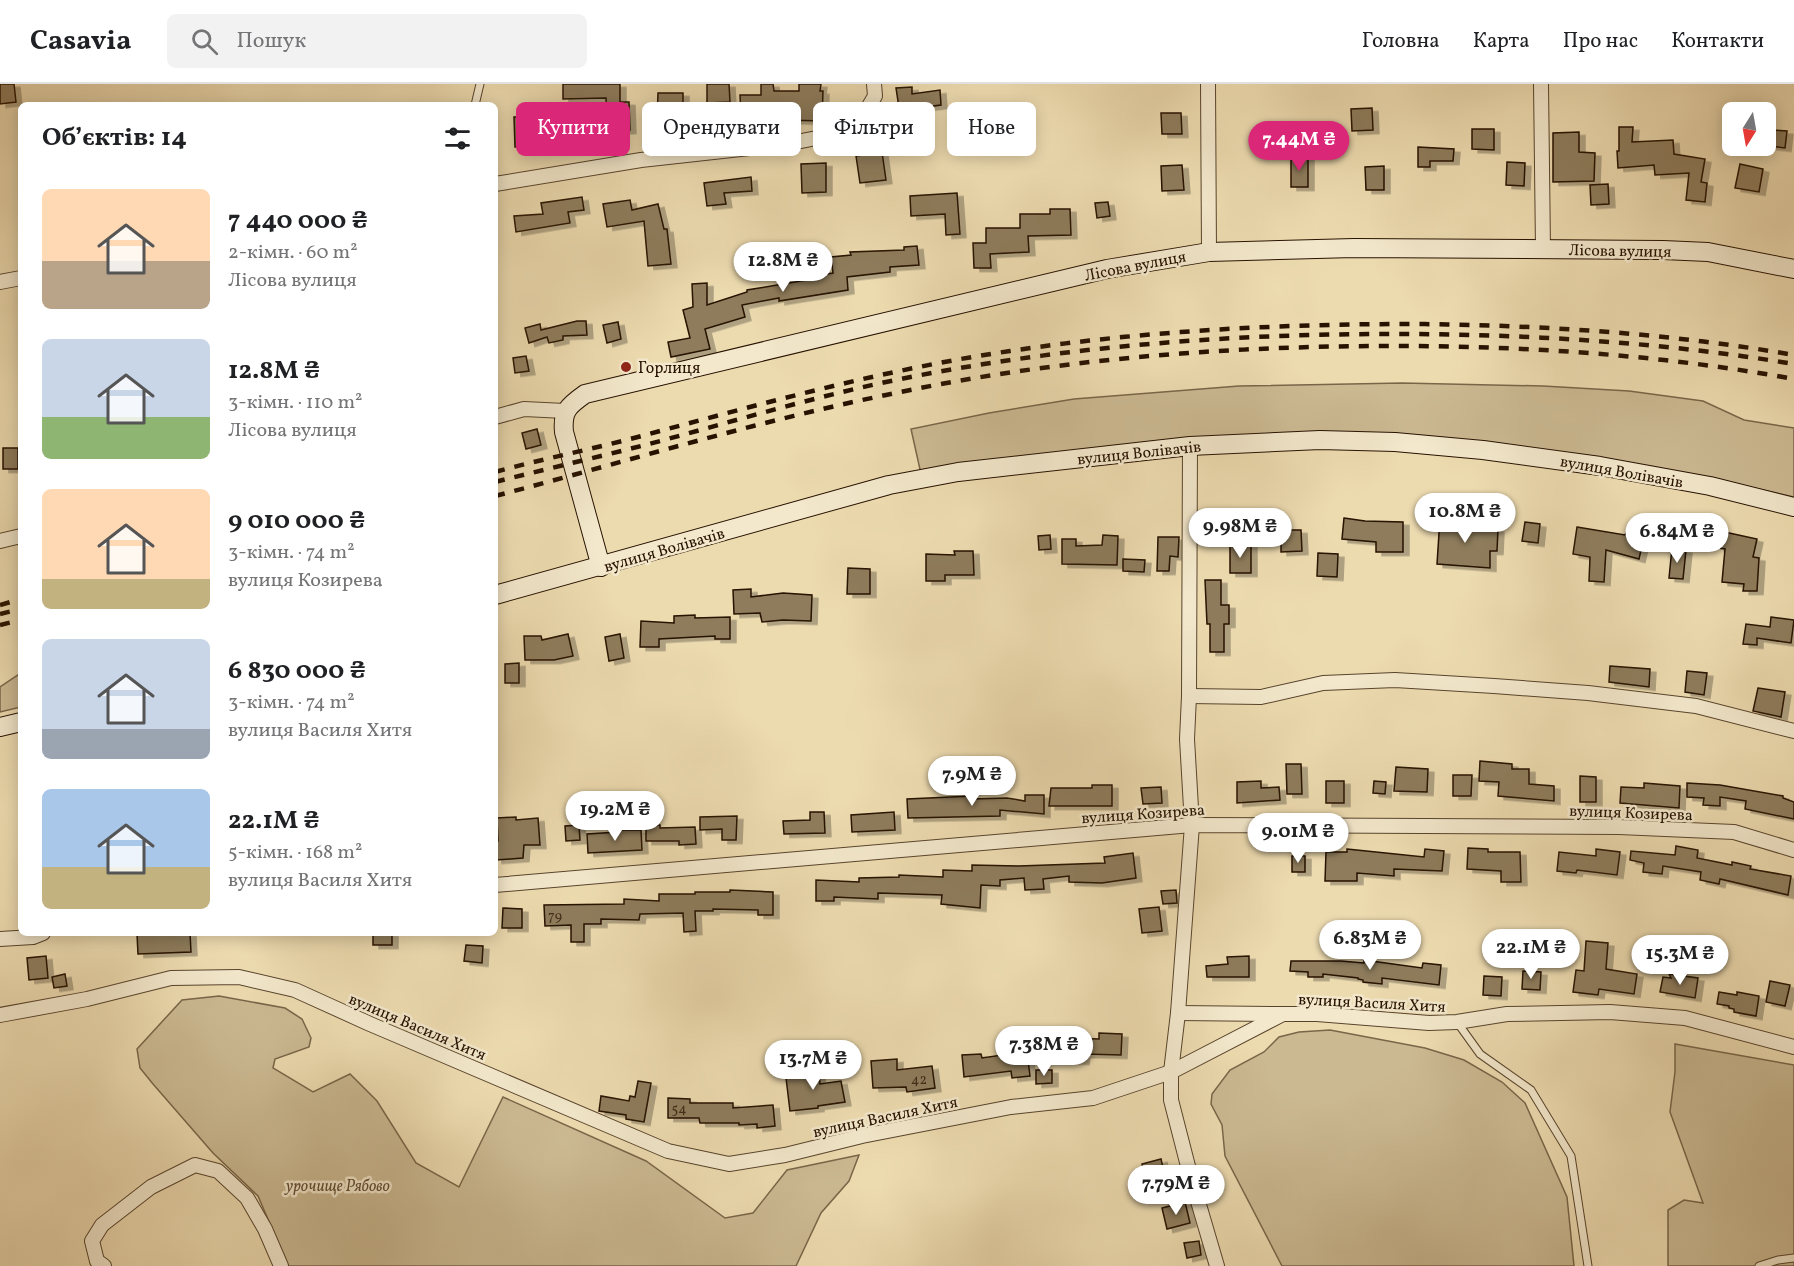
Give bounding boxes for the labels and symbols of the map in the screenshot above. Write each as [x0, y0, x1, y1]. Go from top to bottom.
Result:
north arrow [1722, 102, 1776, 156]
pin: 7.44M ₴ [1244, 121, 1354, 172]
street label: Лісова вулиця [1568, 240, 1672, 264]
pin: 12.8M ₴ [728, 242, 838, 293]
street label: Лісова вулиця [1083, 246, 1188, 288]
place label: Горлиця [638, 358, 700, 380]
marker: Горлиця [619, 360, 633, 374]
street label: вулиця Волівачів [1076, 437, 1202, 471]
street label: вулиця Волівачів [1558, 451, 1685, 495]
pin: 10.8M ₴ [1410, 493, 1520, 544]
pin: 9.98M ₴ [1185, 508, 1295, 559]
pin: 6.84M ₴ [1622, 513, 1732, 564]
street label: вулиця Волівачів [602, 523, 727, 579]
pin: 7.9M ₴ [923, 756, 1021, 807]
pin: 19.2M ₴ [560, 791, 670, 842]
street label: вулиця Козирева [1081, 800, 1206, 830]
street label: вулиця Козирева [1569, 801, 1693, 827]
pin: 9.01M ₴ [1243, 813, 1353, 864]
house number: 79 [548, 907, 562, 926]
pin: 6.83M ₴ [1315, 920, 1425, 971]
pin: 22.1M ₴ [1476, 929, 1586, 980]
pin: 15.3M ₴ [1625, 935, 1735, 986]
street label: вулиця Василя Хитя [345, 989, 489, 1067]
street label: вулиця Василя Хитя [1298, 989, 1446, 1019]
pin: 7.38M ₴ [989, 1026, 1099, 1077]
pin: 13.7M ₴ [758, 1040, 868, 1091]
house number: 42 [911, 1071, 927, 1090]
street label: вулиця Василя Хитя [811, 1092, 960, 1144]
house number: 54 [671, 1100, 687, 1119]
pin: 7.79M ₴ [1121, 1165, 1231, 1216]
park label: урочище Рябово [284, 1176, 391, 1198]

